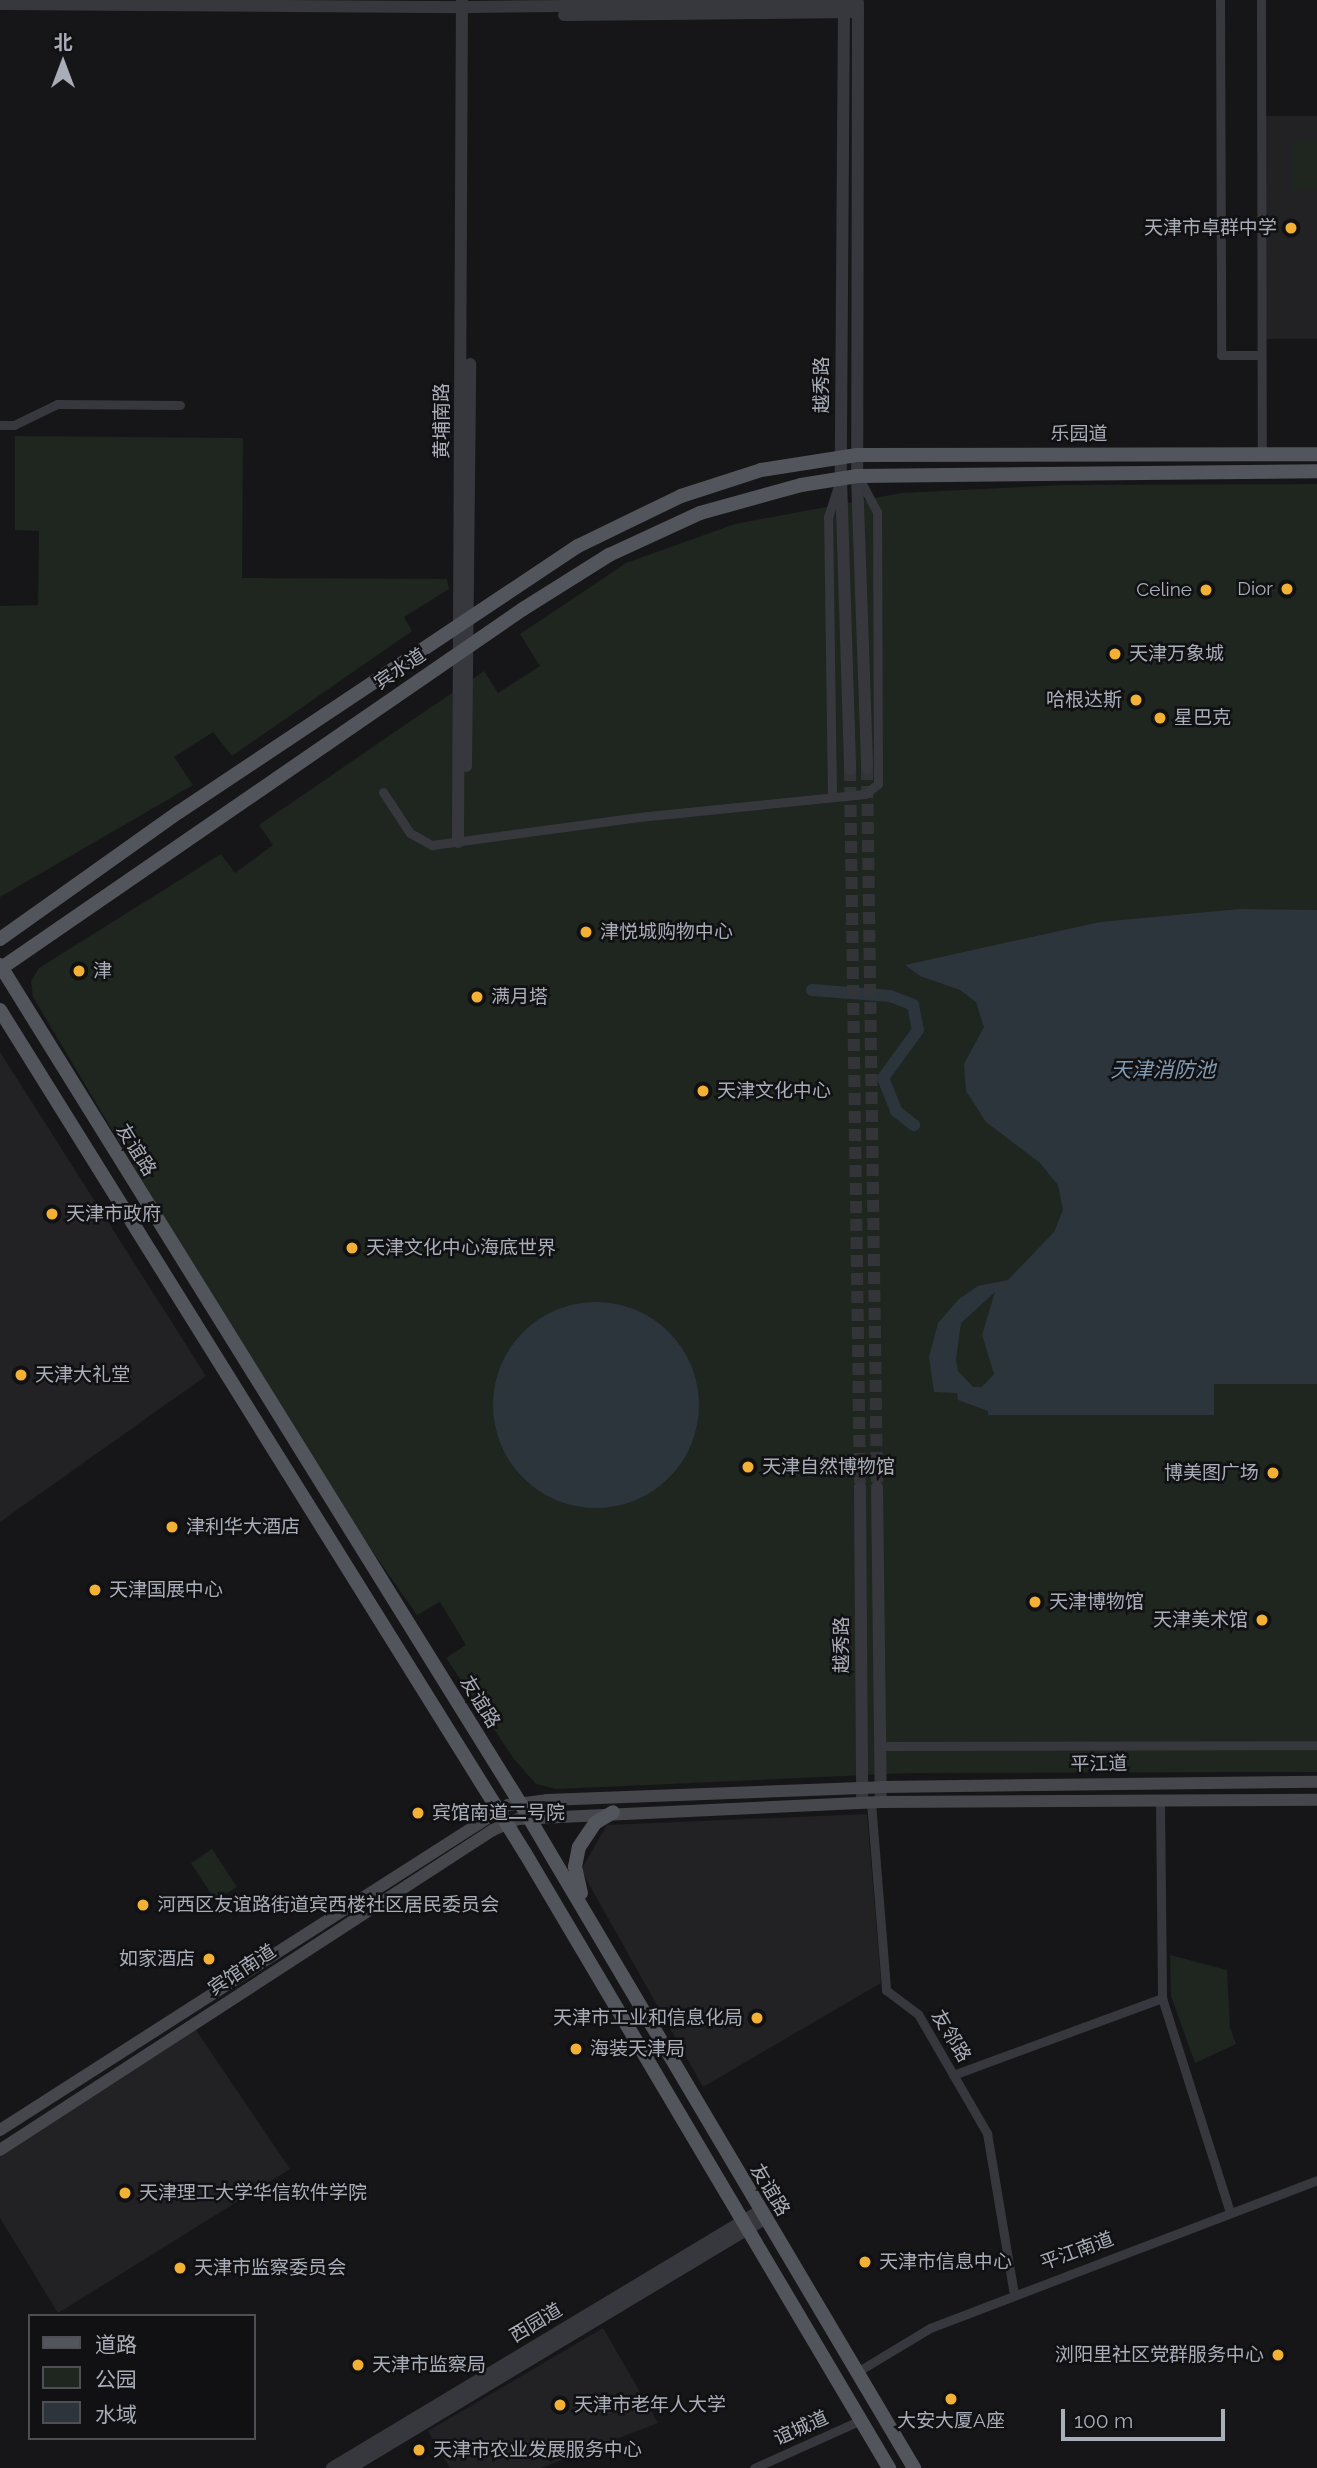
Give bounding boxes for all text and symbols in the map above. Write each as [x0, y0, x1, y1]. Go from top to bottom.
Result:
north arrow [28, 28, 98, 98]
text: 北 [53, 31, 73, 53]
place label: 天津市卓群中学 [1144, 217, 1277, 239]
marker: 天津市卓群中学 [1283, 220, 1299, 236]
street label: 越秀路 [811, 357, 833, 413]
street label: 黄埔南路 [431, 383, 453, 459]
street label: 乐园道 [1051, 423, 1107, 445]
place label: Dior [1237, 578, 1273, 600]
place label: Celine [1136, 579, 1192, 601]
marker: Dior [1279, 581, 1295, 597]
marker: Celine [1198, 582, 1214, 598]
place label: 天津万象城 [1129, 643, 1224, 665]
street label: 宾水道 [370, 644, 430, 694]
marker: 天津万象城 [1107, 646, 1123, 662]
place label: 哈根达斯 [1046, 689, 1122, 711]
marker: 哈根达斯 [1128, 692, 1144, 708]
place label: 星巴克 [1174, 707, 1231, 729]
marker: 星巴克 [1152, 710, 1168, 726]
place label: 津悦城购物中心 [600, 921, 733, 943]
marker: 津悦城购物中心 [578, 924, 594, 940]
place label: 津 [93, 960, 112, 982]
marker: 津 [71, 963, 87, 979]
place label: 满月塔 [491, 986, 548, 1008]
marker: 满月塔 [469, 989, 485, 1005]
water label: 天津消防池 [1111, 1057, 1215, 1083]
place label: 天津文化中心 [717, 1080, 831, 1102]
marker: 天津文化中心 [695, 1083, 711, 1099]
street label: 友谊路 [111, 1120, 161, 1180]
place label: 天津市政府 [66, 1203, 161, 1225]
marker: 天津市政府 [44, 1206, 60, 1222]
place label: 天津文化中心海底世界 [366, 1237, 556, 1259]
marker: 天津文化中心海底世界 [344, 1240, 360, 1256]
place label: 天津大礼堂 [35, 1364, 130, 1386]
marker: 天津大礼堂 [13, 1367, 29, 1383]
place label: 天津自然博物馆 [762, 1456, 895, 1478]
marker: 天津自然博物馆 [740, 1459, 756, 1475]
place label: 博美图广场 [1164, 1462, 1259, 1484]
marker: 博美图广场 [1265, 1465, 1281, 1481]
place label: 津利华大酒店 [186, 1516, 300, 1538]
marker: 津利华大酒店 [164, 1519, 180, 1535]
place label: 天津国展中心 [109, 1579, 223, 1601]
marker: 天津国展中心 [87, 1582, 103, 1598]
place label: 天津博物馆 [1049, 1591, 1144, 1613]
marker: 天津博物馆 [1027, 1594, 1043, 1610]
place label: 天津美术馆 [1153, 1609, 1248, 1631]
marker: 天津美术馆 [1254, 1612, 1270, 1628]
street label: 越秀路 [831, 1617, 853, 1673]
street label: 友谊路 [455, 1672, 505, 1732]
street label: 平江道 [1070, 1752, 1128, 1776]
place label: 宾馆南道二号院 [432, 1802, 565, 1824]
marker: 宾馆南道二号院 [410, 1805, 426, 1821]
place label: 河西区友谊路街道宾西楼社区居民委员会 [157, 1894, 499, 1916]
marker: 河西区友谊路街道宾西楼社区居民委员会 [135, 1897, 151, 1913]
street label: 宾馆南道 [204, 1940, 280, 2000]
place label: 如家酒店 [119, 1948, 195, 1970]
marker: 如家酒店 [201, 1951, 217, 1967]
street label: 友邻路 [927, 2006, 975, 2066]
place label: 天津市工业和信息化局 [553, 2007, 743, 2029]
marker: 天津市工业和信息化局 [749, 2010, 765, 2026]
place label: 海装天津局 [590, 2038, 685, 2060]
marker: 海装天津局 [568, 2041, 584, 2057]
street label: 友谊路 [746, 2160, 794, 2220]
place label: 天津理工大学华信软件学院 [139, 2182, 367, 2204]
marker: 天津理工大学华信软件学院 [117, 2185, 133, 2201]
street label: 平江南道 [1037, 2227, 1117, 2275]
place label: 天津市信息中心 [879, 2251, 1012, 2273]
marker: 天津市信息中心 [857, 2254, 873, 2270]
place label: 天津市监察委员会 [194, 2257, 346, 2279]
marker: 天津市监察委员会 [172, 2260, 188, 2276]
street label: 西园道 [506, 2299, 566, 2347]
legend [28, 2314, 256, 2440]
text: 道路 [95, 2332, 137, 2357]
place label: 浏阳里社区党群服务中心 [1055, 2344, 1264, 2366]
marker: 浏阳里社区党群服务中心 [1270, 2347, 1286, 2363]
place label: 天津市监察局 [372, 2354, 486, 2376]
marker: 天津市监察局 [350, 2357, 366, 2373]
text: 公园 [95, 2367, 137, 2392]
marker: 大安大厦A座 [943, 2391, 959, 2407]
place label: 天津市老年人大学 [574, 2394, 726, 2416]
scale bar [1065, 2394, 1230, 2438]
marker: 天津市老年人大学 [552, 2397, 568, 2413]
text: 水域 [95, 2402, 137, 2427]
street label: 谊城道 [770, 2406, 832, 2450]
text: 100 m [1074, 2408, 1133, 2433]
place label: 大安大厦A座 [897, 2410, 1005, 2432]
place label: 天津市农业发展服务中心 [433, 2439, 642, 2461]
marker: 天津市农业发展服务中心 [411, 2442, 427, 2458]

